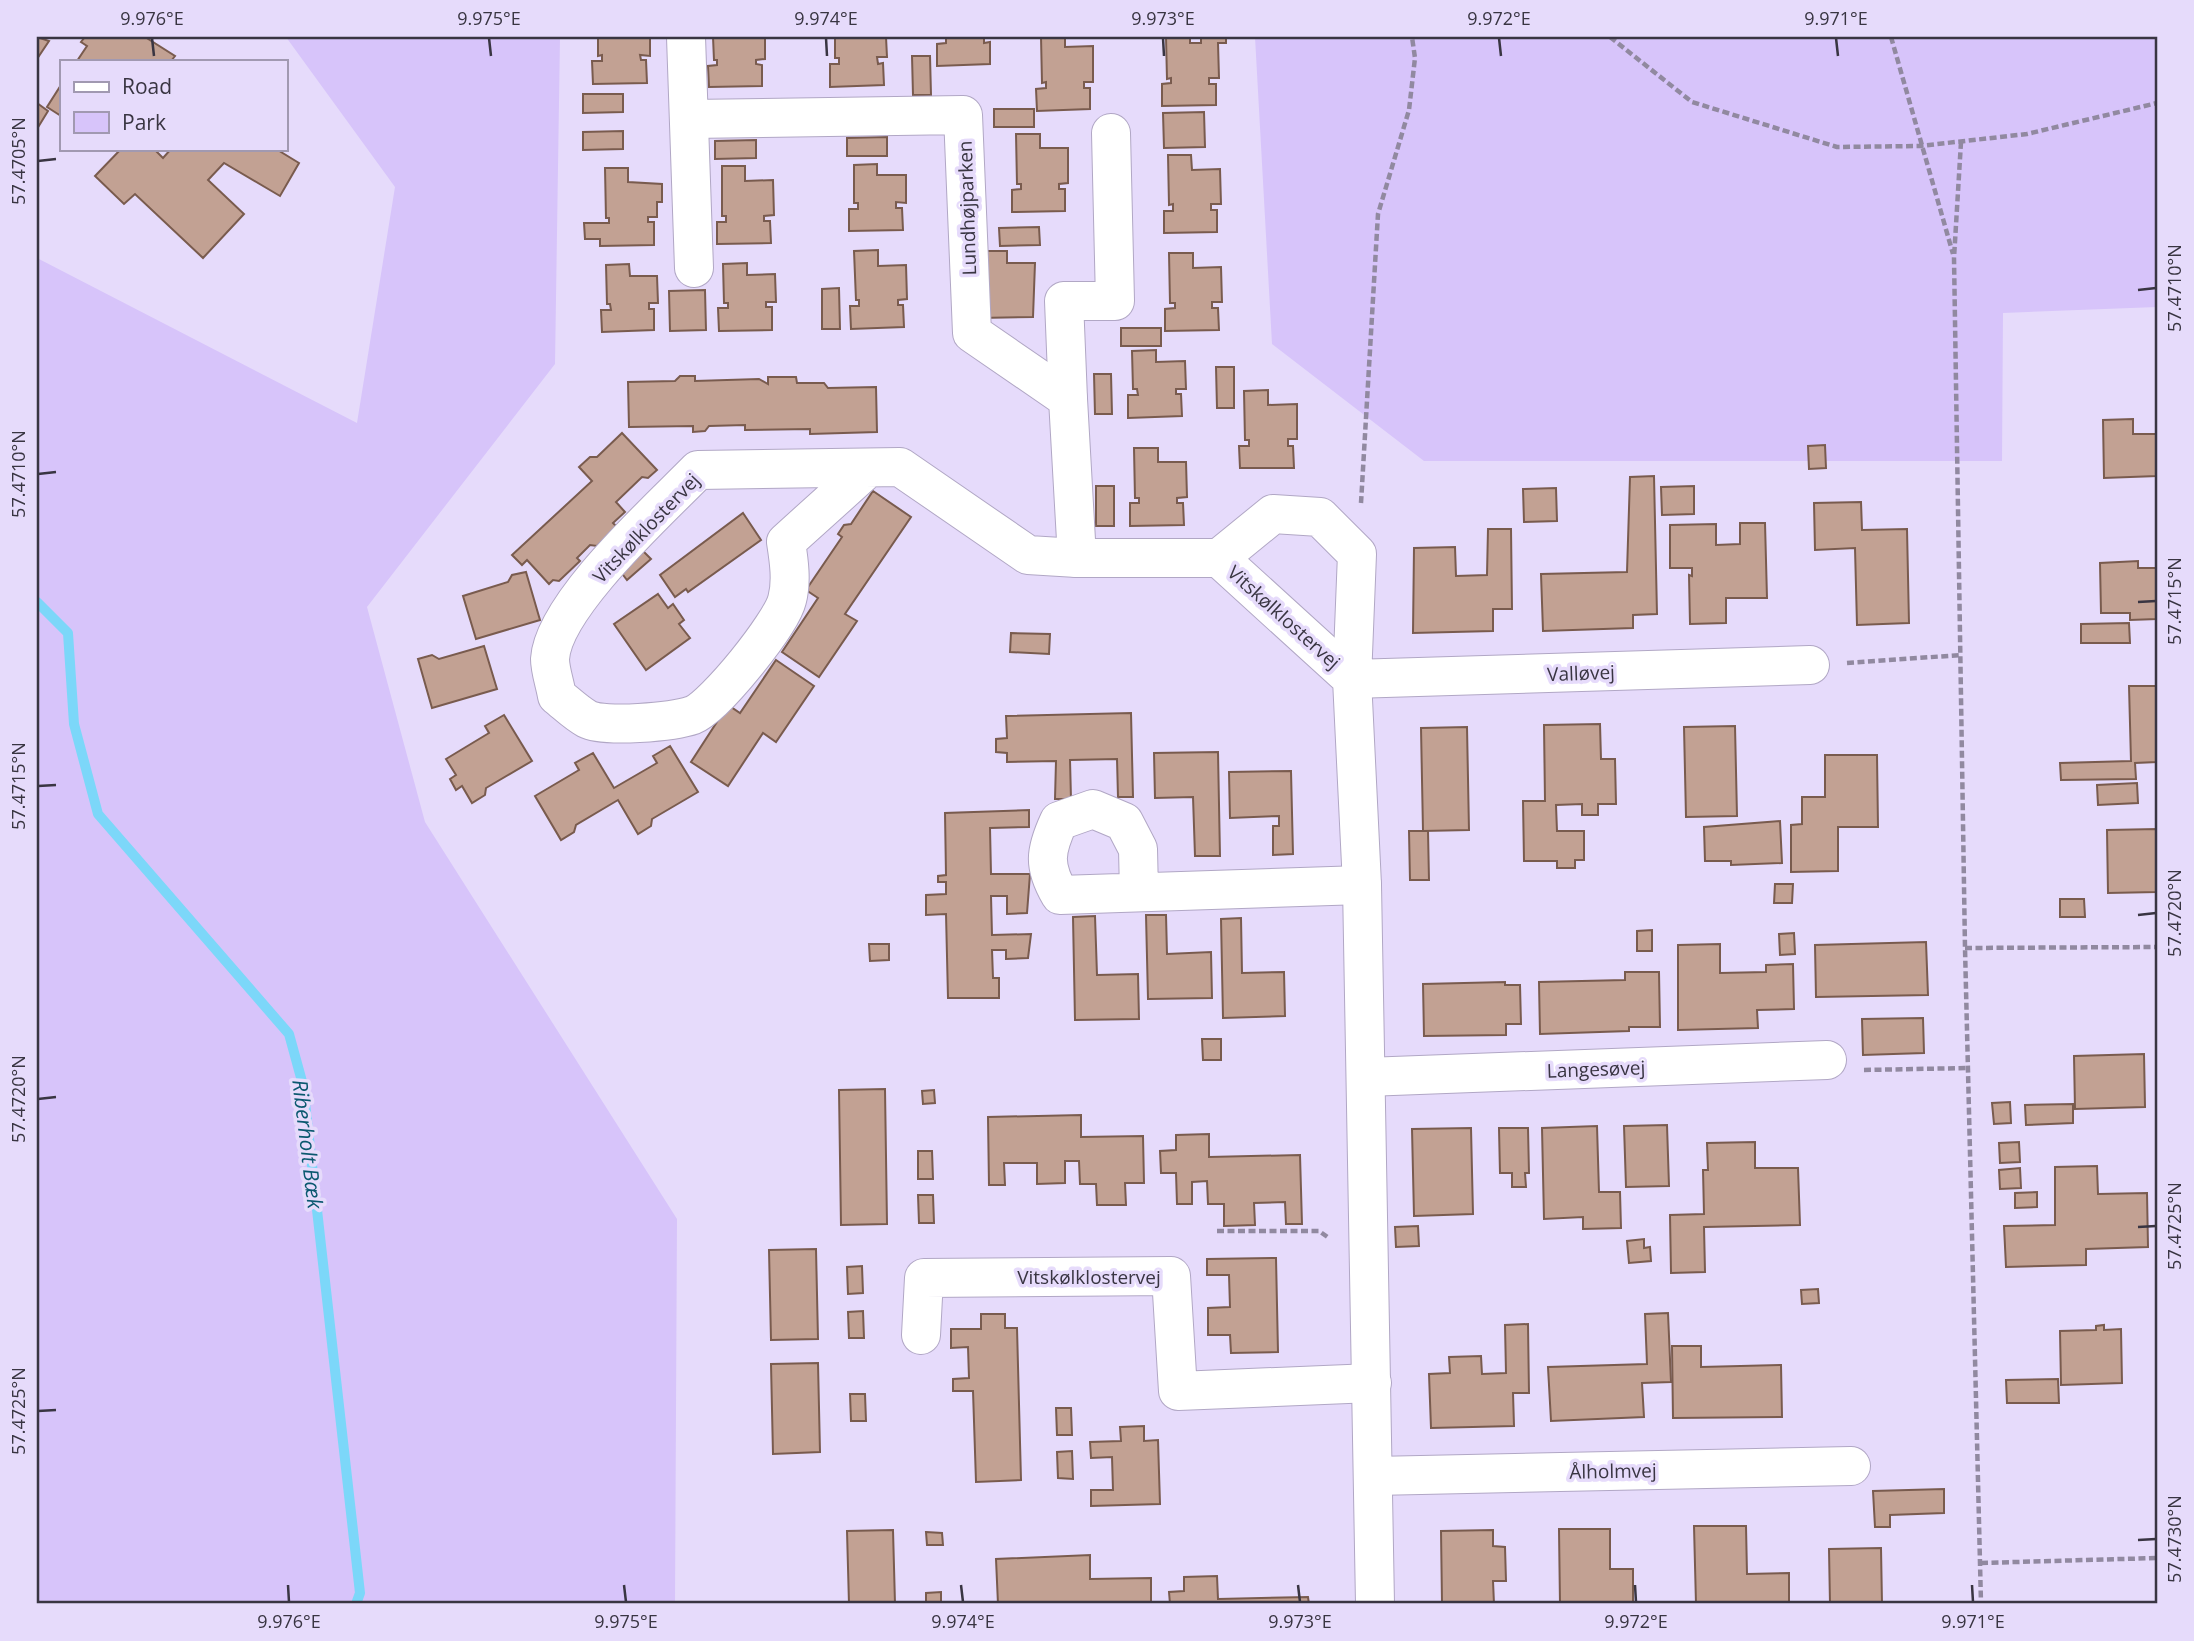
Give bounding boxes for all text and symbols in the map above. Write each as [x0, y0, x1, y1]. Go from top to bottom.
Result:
text: 9.976°E [120, 6, 184, 30]
text: 9.975°E [457, 6, 521, 30]
text: 9.974°E [794, 6, 858, 30]
text: 9.973°E [1131, 6, 1195, 30]
text: 9.972°E [1467, 6, 1531, 30]
text: 9.971°E [1804, 6, 1868, 30]
legend [60, 60, 287, 150]
text: Road [122, 72, 172, 100]
text: Park [122, 108, 166, 136]
text: 57.4705°N [6, 117, 30, 205]
street label: Lundhøjparken [952, 140, 982, 276]
text: 57.4710°N [2162, 244, 2186, 332]
text: 57.4710°N [6, 430, 30, 518]
street label: Vitskølklostervej [587, 467, 705, 589]
text: 57.4715°N [2162, 557, 2186, 645]
street label: Vitskølklostervej [1222, 559, 1346, 675]
street label: Valløvej [1547, 659, 1615, 687]
text: 57.4715°N [6, 742, 30, 830]
text: 57.4720°N [2162, 869, 2186, 957]
street label: Langesøvej [1546, 1054, 1646, 1084]
text: 57.4720°N [6, 1055, 30, 1143]
water label: Riberholt Bæk [286, 1078, 330, 1211]
text: 57.4725°N [2162, 1182, 2186, 1270]
street label: Vitskølklostervej [1017, 1264, 1161, 1290]
text: 57.4725°N [6, 1367, 30, 1455]
street label: Ålholmvej [1569, 1457, 1657, 1485]
text: 57.4730°N [2162, 1495, 2186, 1583]
text: 9.976°E [257, 1609, 321, 1633]
text: 9.975°E [594, 1609, 658, 1633]
text: 9.974°E [931, 1609, 995, 1633]
text: 9.973°E [1268, 1609, 1332, 1633]
text: 9.972°E [1604, 1609, 1668, 1633]
text: 9.971°E [1941, 1609, 2005, 1633]

